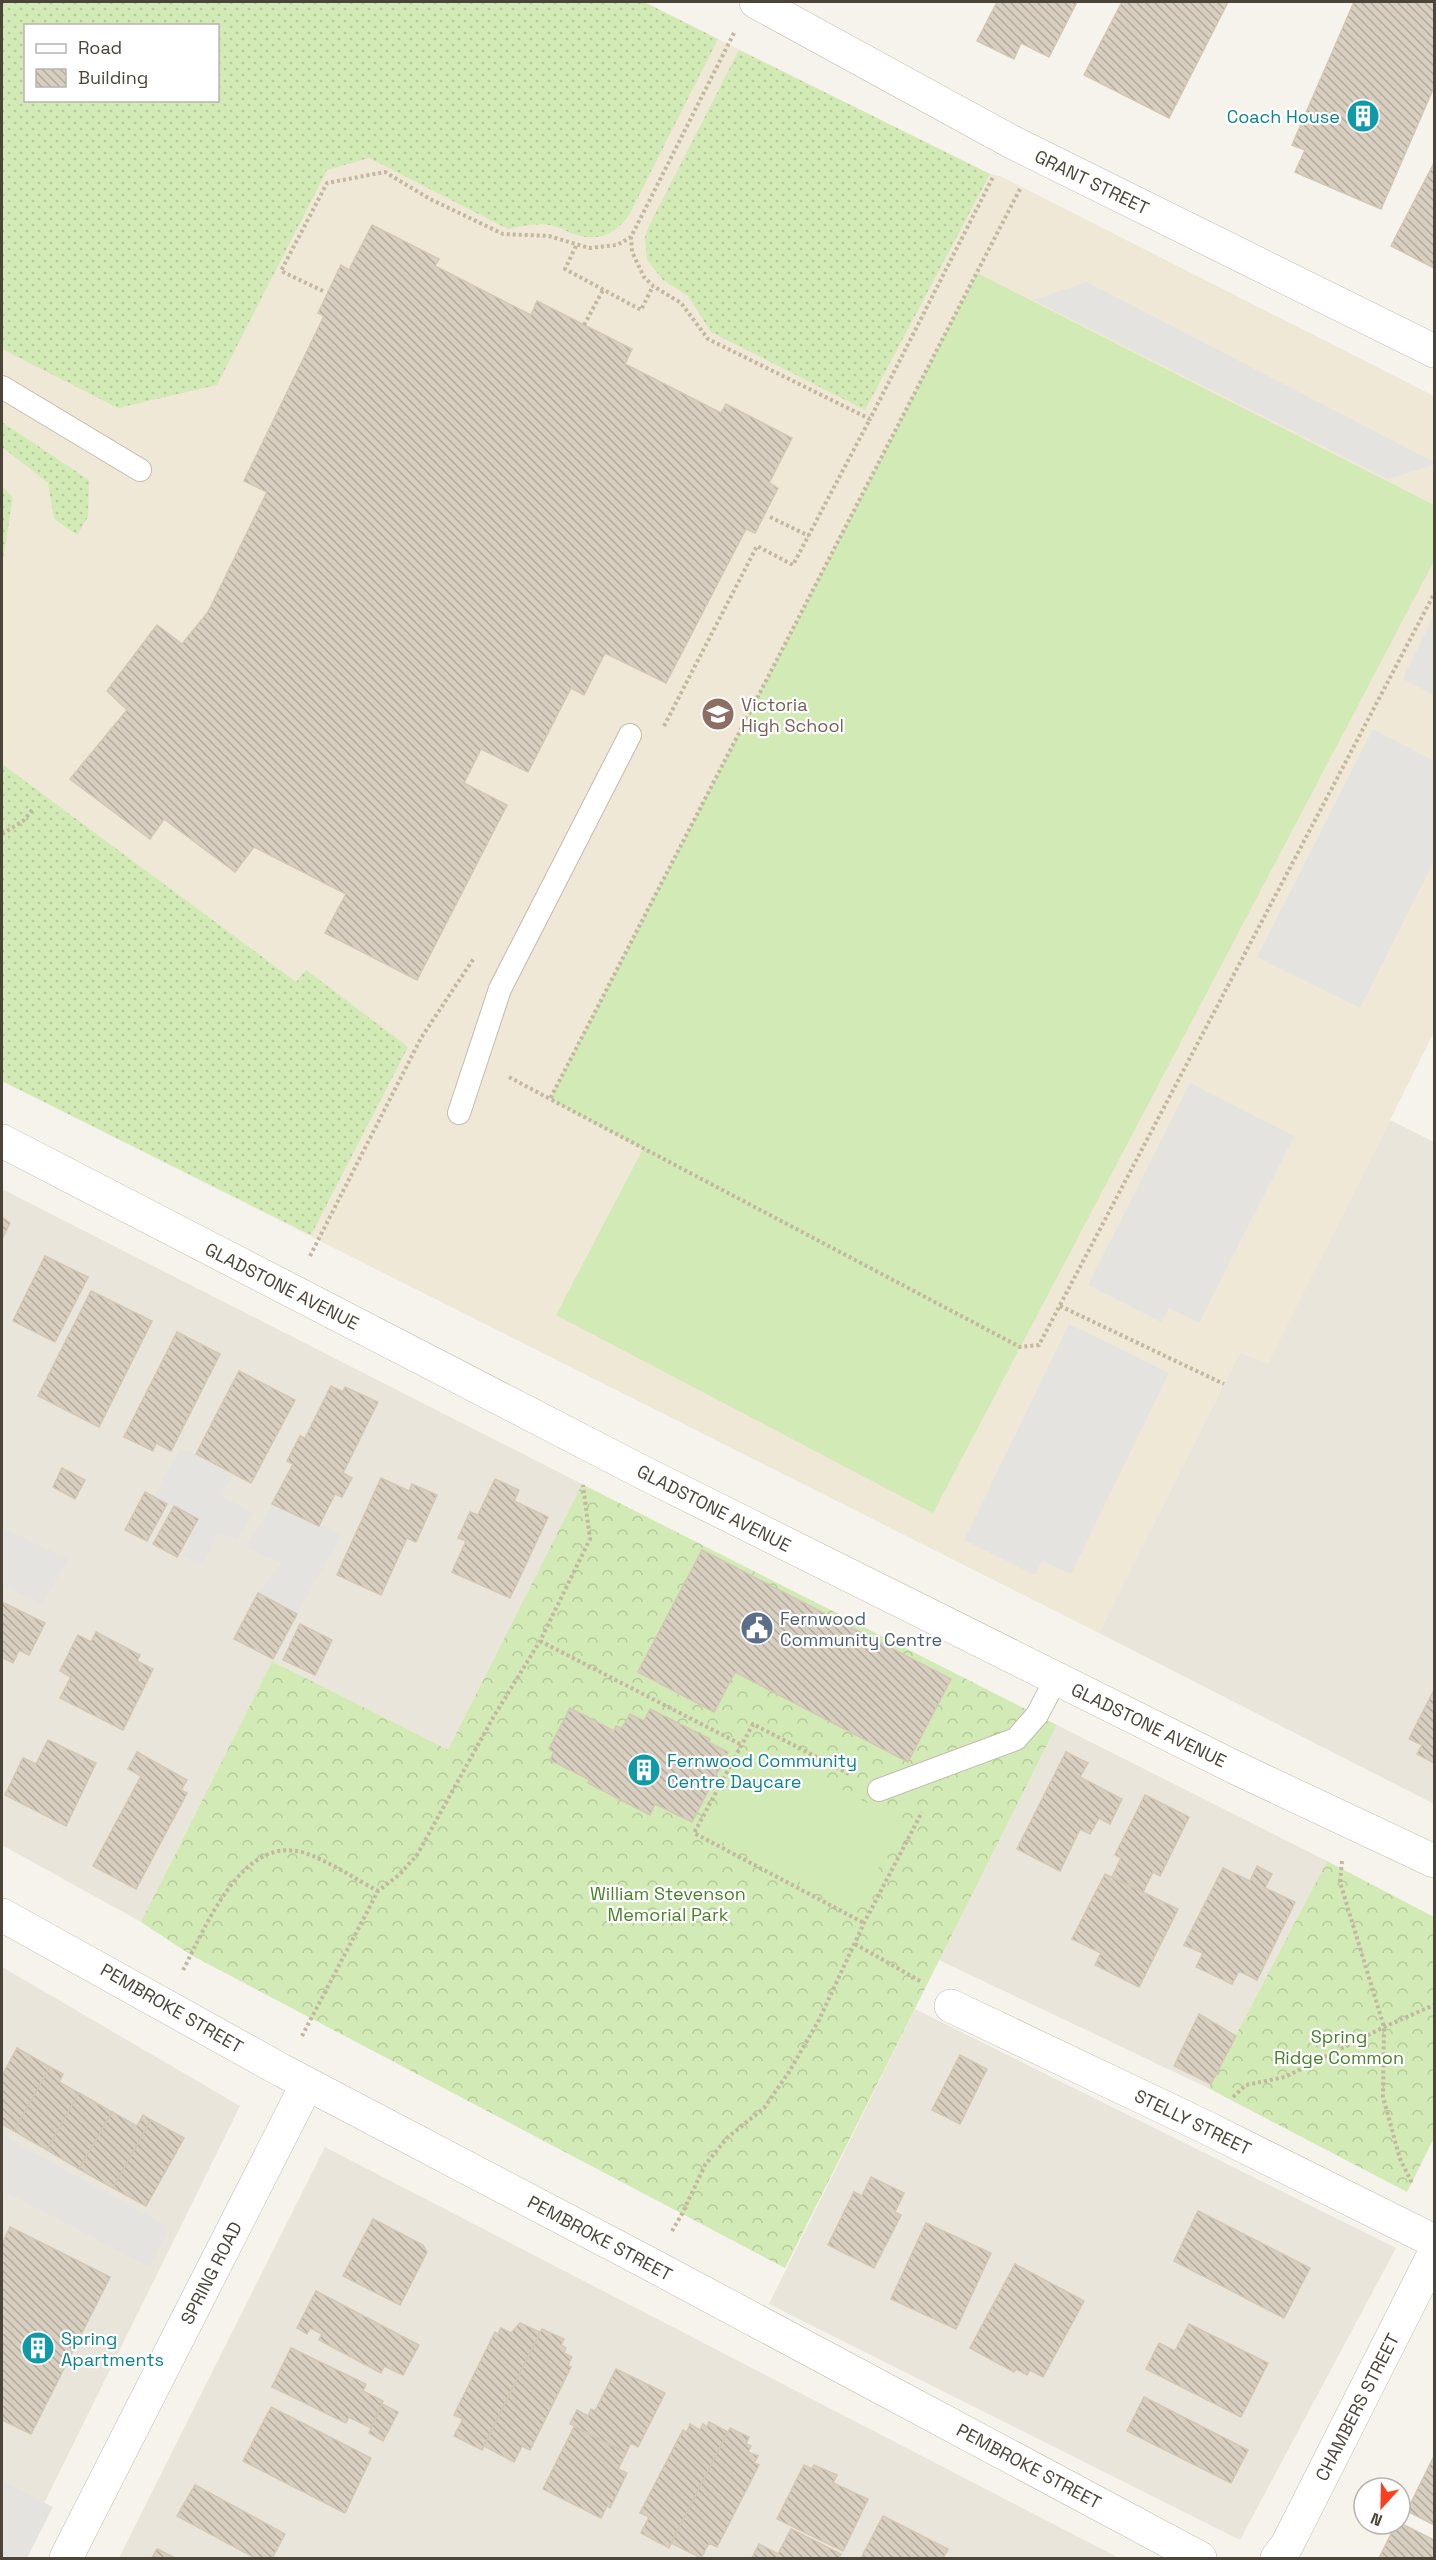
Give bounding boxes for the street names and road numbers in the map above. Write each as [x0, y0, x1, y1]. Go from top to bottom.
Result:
street label: GRANT STREET [1031, 144, 1153, 220]
street label: GLADSTONE AVENUE [201, 1237, 363, 1335]
street label: GLADSTONE AVENUE [633, 1459, 795, 1557]
street label: GLADSTONE AVENUE [1068, 1677, 1230, 1773]
street label: PEMBROKE STREET [97, 1958, 248, 2058]
street label: STELLY STREET [1131, 2084, 1256, 2160]
street label: PEMBROKE STREET [524, 2190, 677, 2286]
street label: SPRING ROAD [175, 2218, 247, 2328]
street label: CHAMBERS STREET [1310, 2329, 1404, 2485]
street label: PEMBROKE STREET [953, 2418, 1106, 2514]

